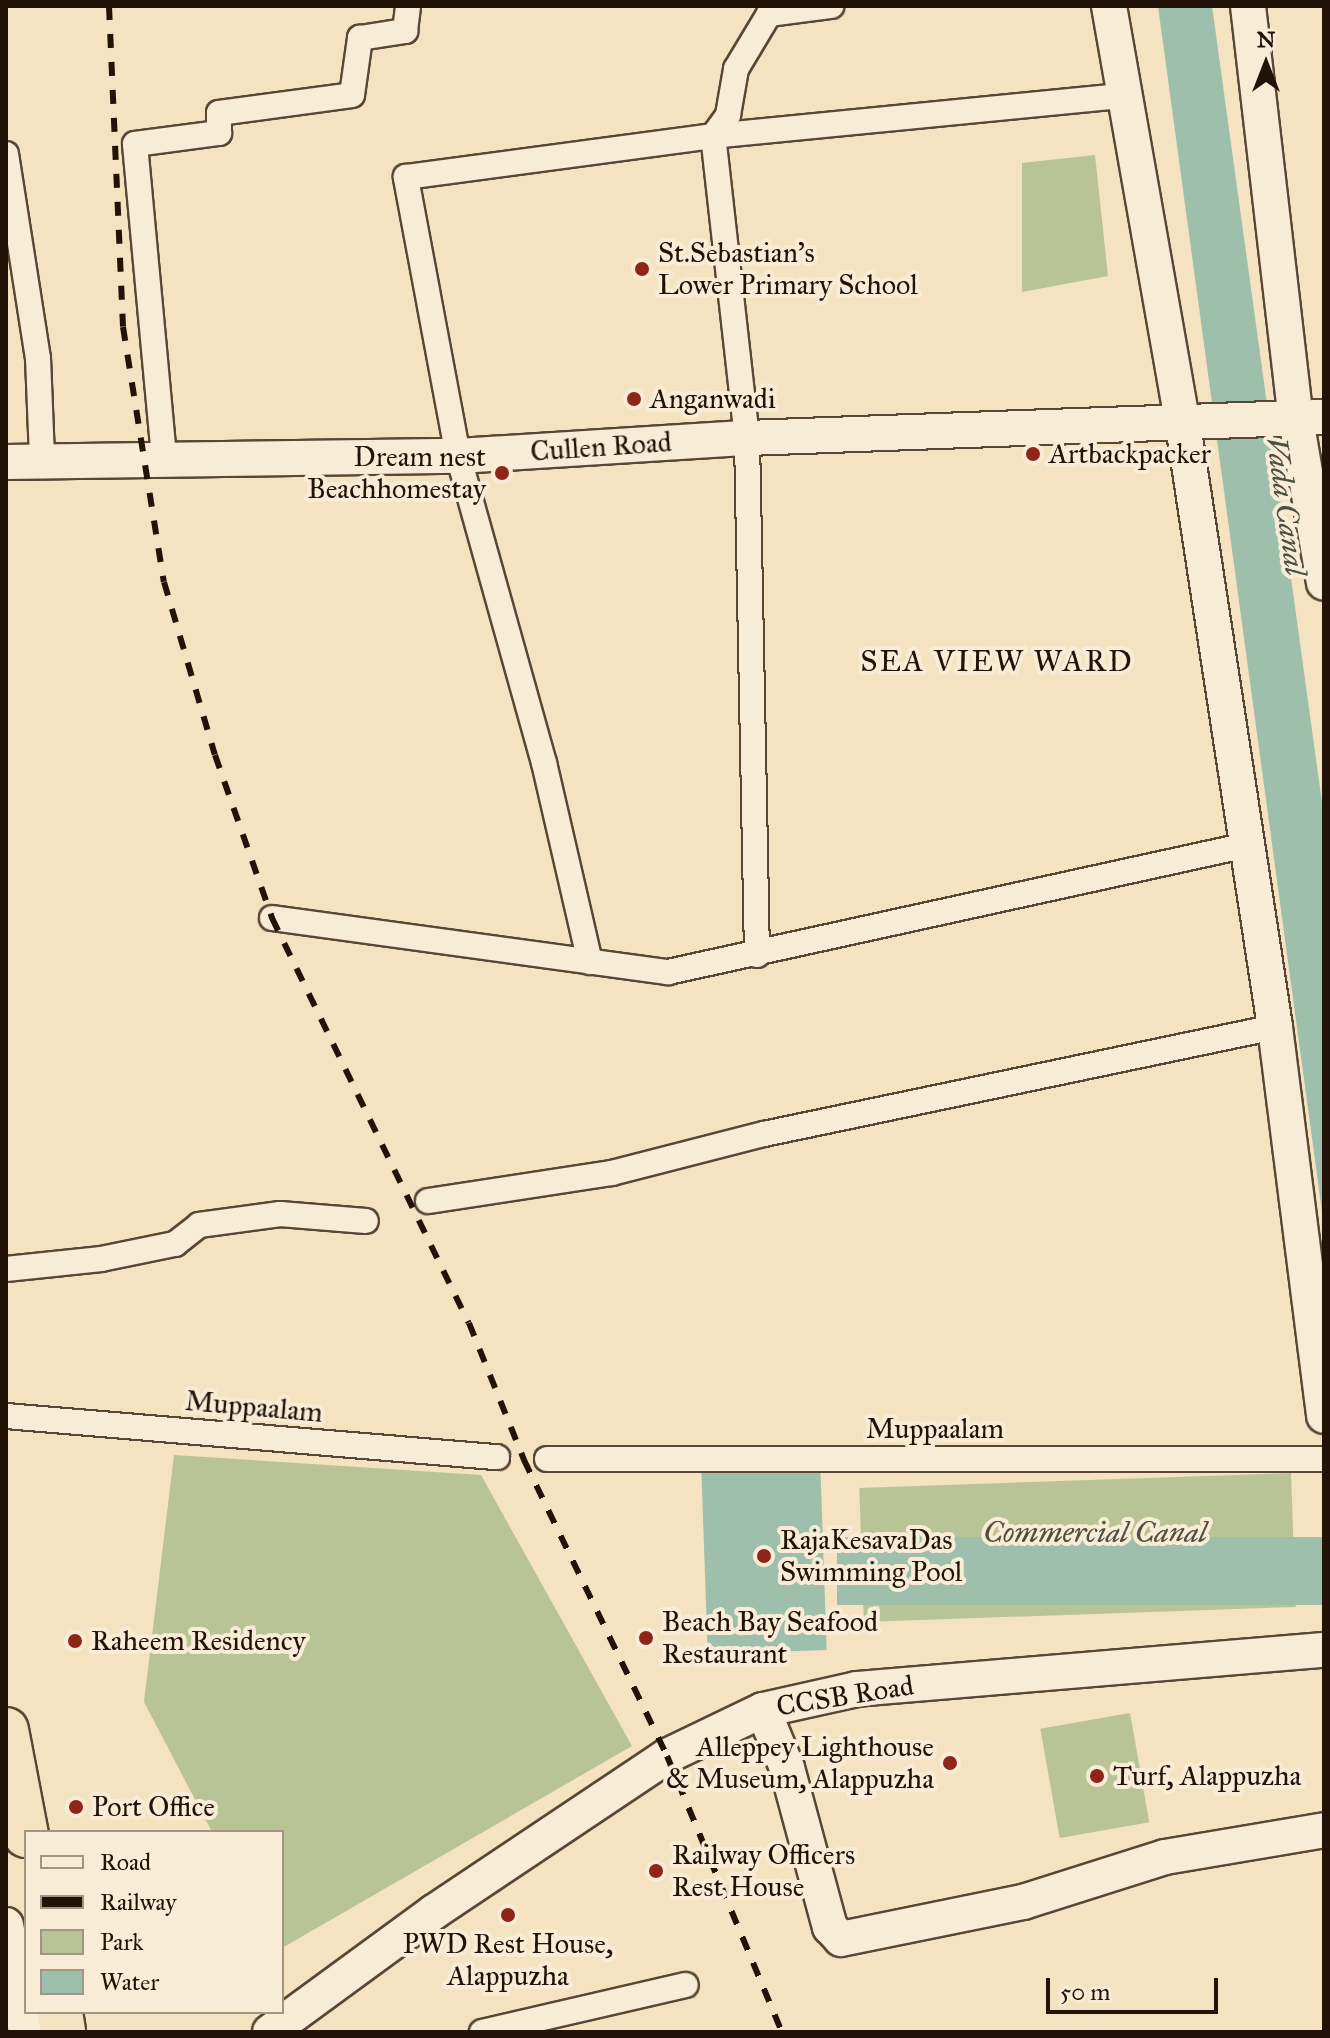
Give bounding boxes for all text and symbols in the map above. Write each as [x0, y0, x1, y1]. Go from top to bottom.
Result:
north arrow [1226, 24, 1306, 104]
text: N [1257, 26, 1275, 53]
place label: St.Sebastian's Lower Primary School [658, 236, 918, 302]
marker: St.Sebastian's Lower Primary School [633, 260, 651, 278]
place label: Anganwadi [650, 382, 776, 416]
marker: Anganwadi [625, 390, 643, 408]
street label: Cullen Road [529, 425, 673, 469]
water label: Vada Canal [1258, 434, 1314, 578]
place label: Artbackpacker [1049, 437, 1211, 471]
place label: Dream nest Beachhomestay [307, 440, 486, 506]
marker: Artbackpacker [1024, 445, 1042, 463]
marker: Dream nest Beachhomestay [493, 464, 511, 482]
district label: SEA VIEW WARD [860, 643, 1134, 679]
street label: Muppaalam [184, 1384, 324, 1430]
street label: Muppaalam [866, 1412, 1004, 1446]
water label: Commercial Canal [983, 1514, 1207, 1550]
place label: RajaKesavaDas Swimming Pool [780, 1523, 962, 1589]
marker: RajaKesavaDas Swimming Pool [755, 1547, 773, 1565]
place label: Beach Bay Seafood Restaurant [662, 1605, 878, 1671]
place label: Raheem Residency [91, 1624, 306, 1658]
marker: Beach Bay Seafood Restaurant [637, 1629, 655, 1647]
marker: Raheem Residency [66, 1632, 84, 1650]
street label: CCSB Road [774, 1669, 916, 1723]
place label: Alleppey Lighthouse & Museum, Alappuzha [666, 1730, 934, 1796]
marker: Alleppey Lighthouse & Museum, Alappuzha [941, 1754, 959, 1772]
place label: Turf, Alappuzha [1113, 1759, 1301, 1793]
marker: Turf, Alappuzha [1088, 1767, 1106, 1785]
place label: Port Office [92, 1790, 215, 1824]
marker: Port Office [67, 1798, 85, 1816]
legend [24, 1830, 284, 2014]
place label: Railway Officers Rest House [672, 1838, 855, 1904]
text: Road [100, 1847, 151, 1877]
marker: Railway Officers Rest House [647, 1862, 665, 1880]
text: Railway [100, 1887, 177, 1917]
marker: PWD Rest House, Alappuzha [499, 1906, 517, 1924]
text: Park [100, 1927, 143, 1957]
place label: PWD Rest House, Alappuzha [403, 1927, 613, 1993]
scale bar [1050, 1962, 1222, 2012]
text: Water [100, 1967, 159, 1997]
text: 50 m [1060, 1977, 1110, 2007]

